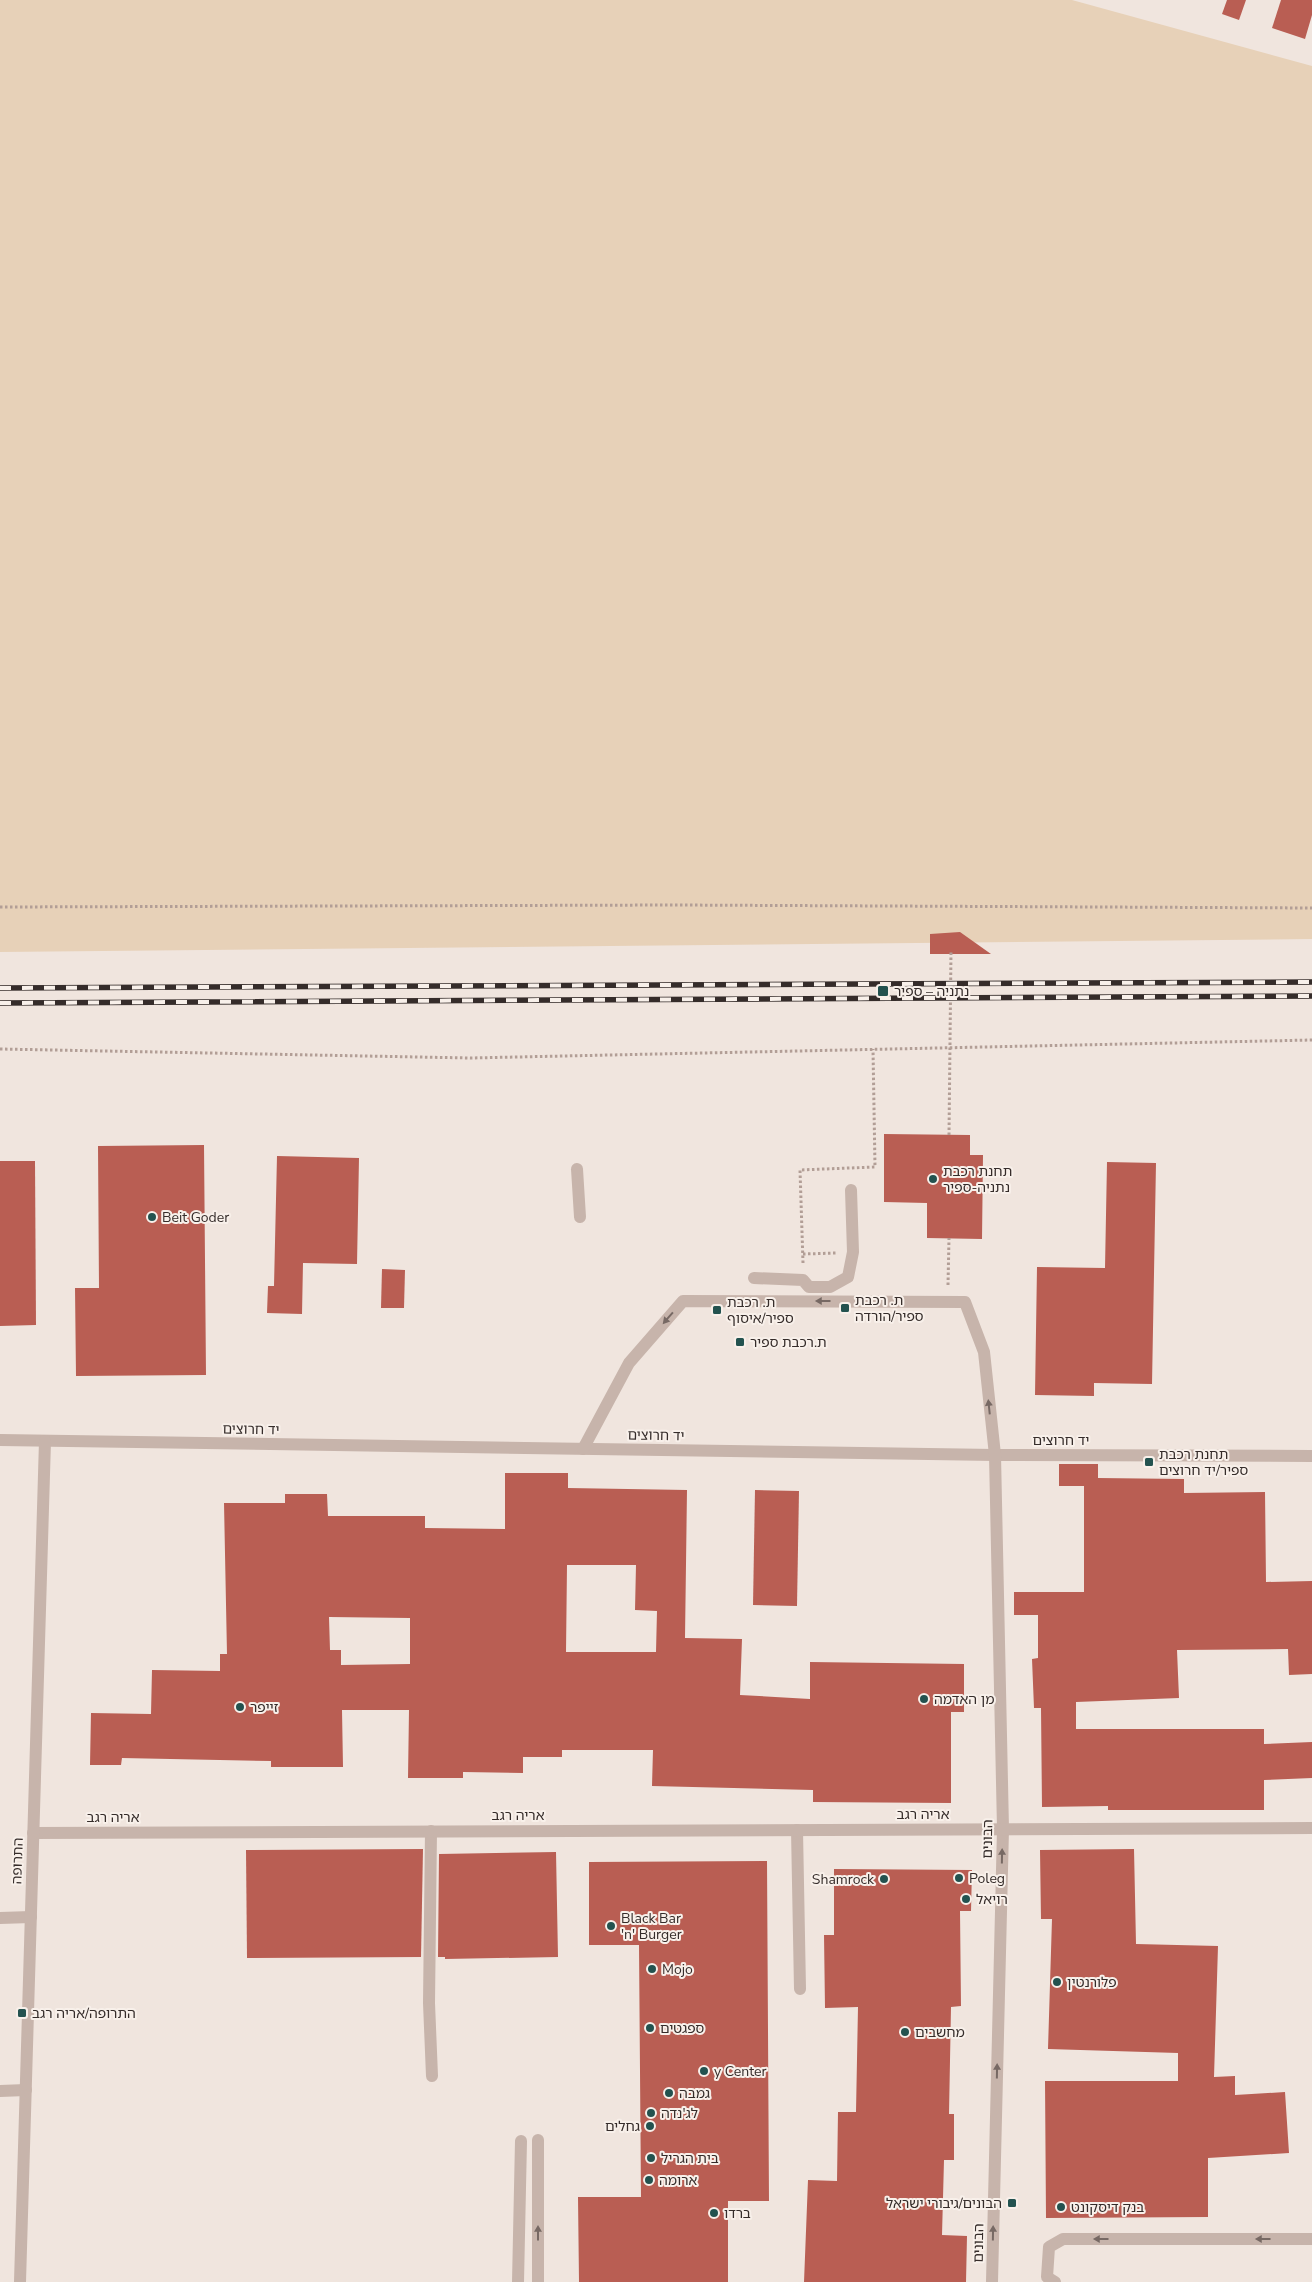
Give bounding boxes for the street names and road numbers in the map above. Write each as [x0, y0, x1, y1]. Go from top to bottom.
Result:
street label: יד חרוצים [222, 1420, 280, 1439]
street label: יד חרוצים [627, 1426, 685, 1445]
street label: יד חרוצים [1033, 1431, 1089, 1450]
street label: אריה רגב [896, 1805, 950, 1824]
street label: אריה רגב [491, 1806, 545, 1825]
street label: אריה רגב [86, 1808, 140, 1827]
street label: הבונים [978, 1819, 997, 1859]
street label: התרופה [7, 1837, 28, 1885]
street label: הבונים [969, 2223, 988, 2263]

